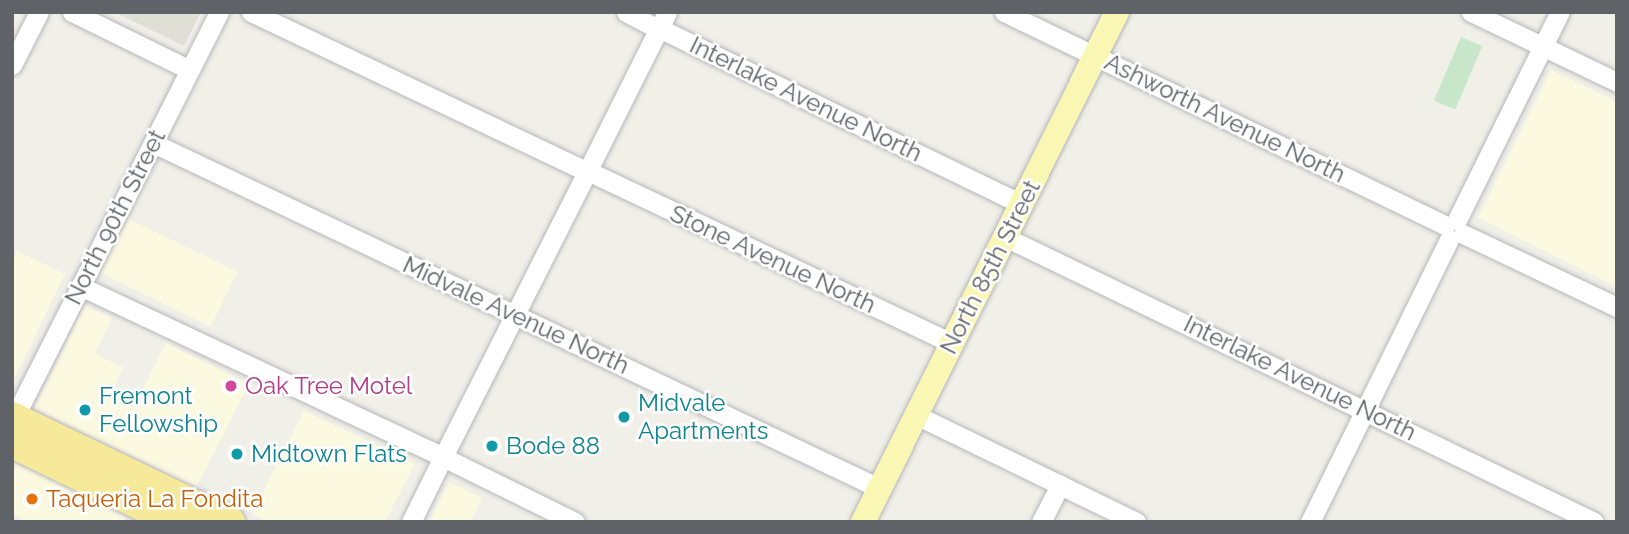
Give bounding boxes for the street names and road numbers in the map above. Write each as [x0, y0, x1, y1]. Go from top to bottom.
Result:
street label: Interlake Avenue North [685, 30, 927, 168]
street label: Ashworth Avenue North [1100, 47, 1350, 189]
street label: North 90th Street [58, 125, 172, 309]
street label: North 85th Street [934, 175, 1046, 359]
street label: Stone Avenue North [665, 199, 881, 319]
street label: Midvale Avenue North [398, 250, 634, 380]
street label: Interlake Avenue North [1179, 309, 1421, 447]

